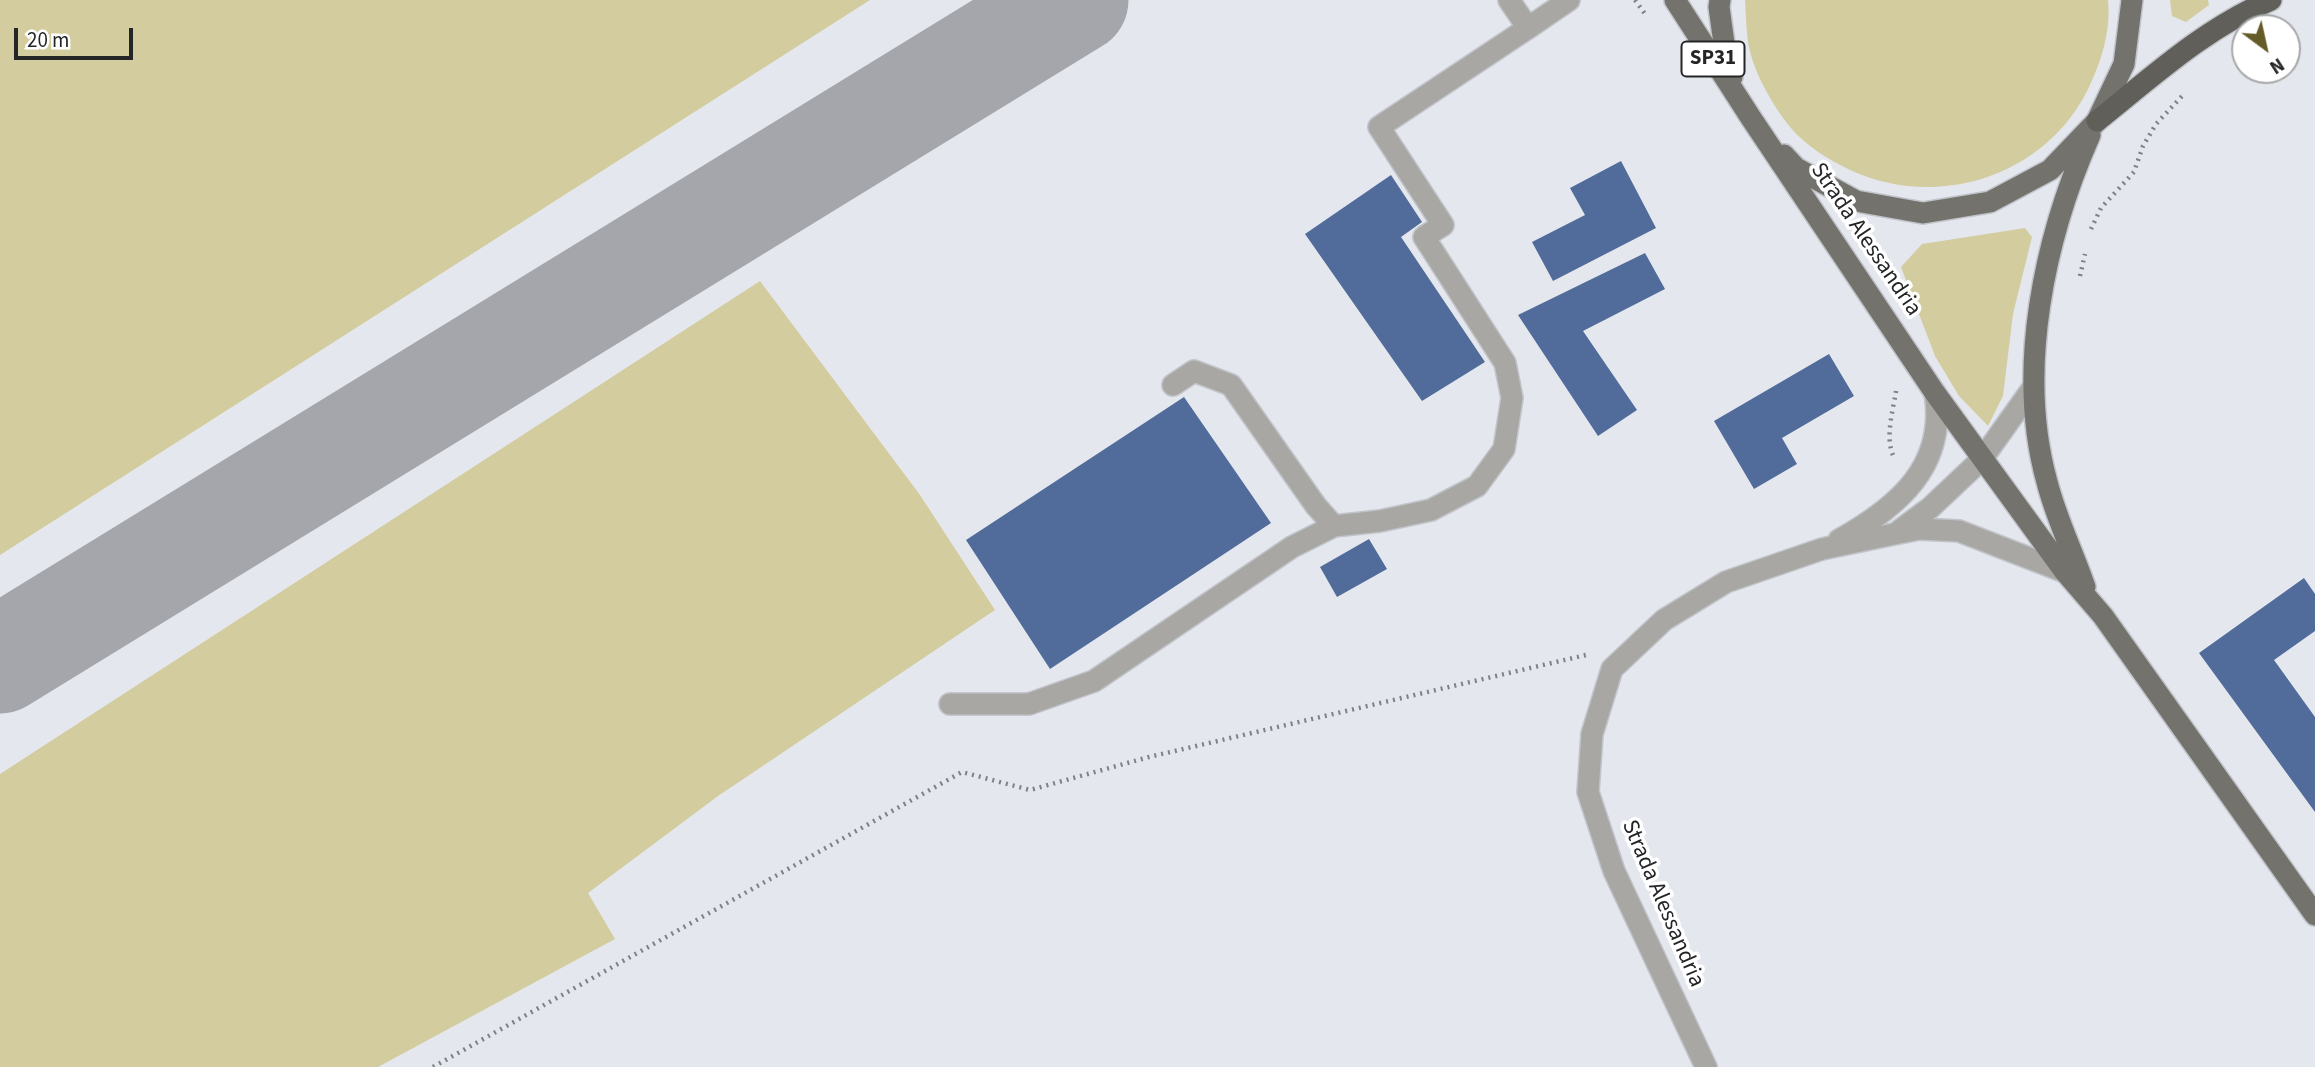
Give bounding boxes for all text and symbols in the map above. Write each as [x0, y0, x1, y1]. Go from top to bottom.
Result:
scale bar [18, 14, 136, 58]
north arrow [2231, 14, 2301, 84]
text: 20 m [27, 25, 69, 55]
road number: SP31 [1682, 42, 1744, 76]
text: N [2264, 51, 2289, 80]
street label: Strada Alessandria [1804, 158, 1926, 322]
street label: Strada Alessandria [1614, 816, 1710, 992]

